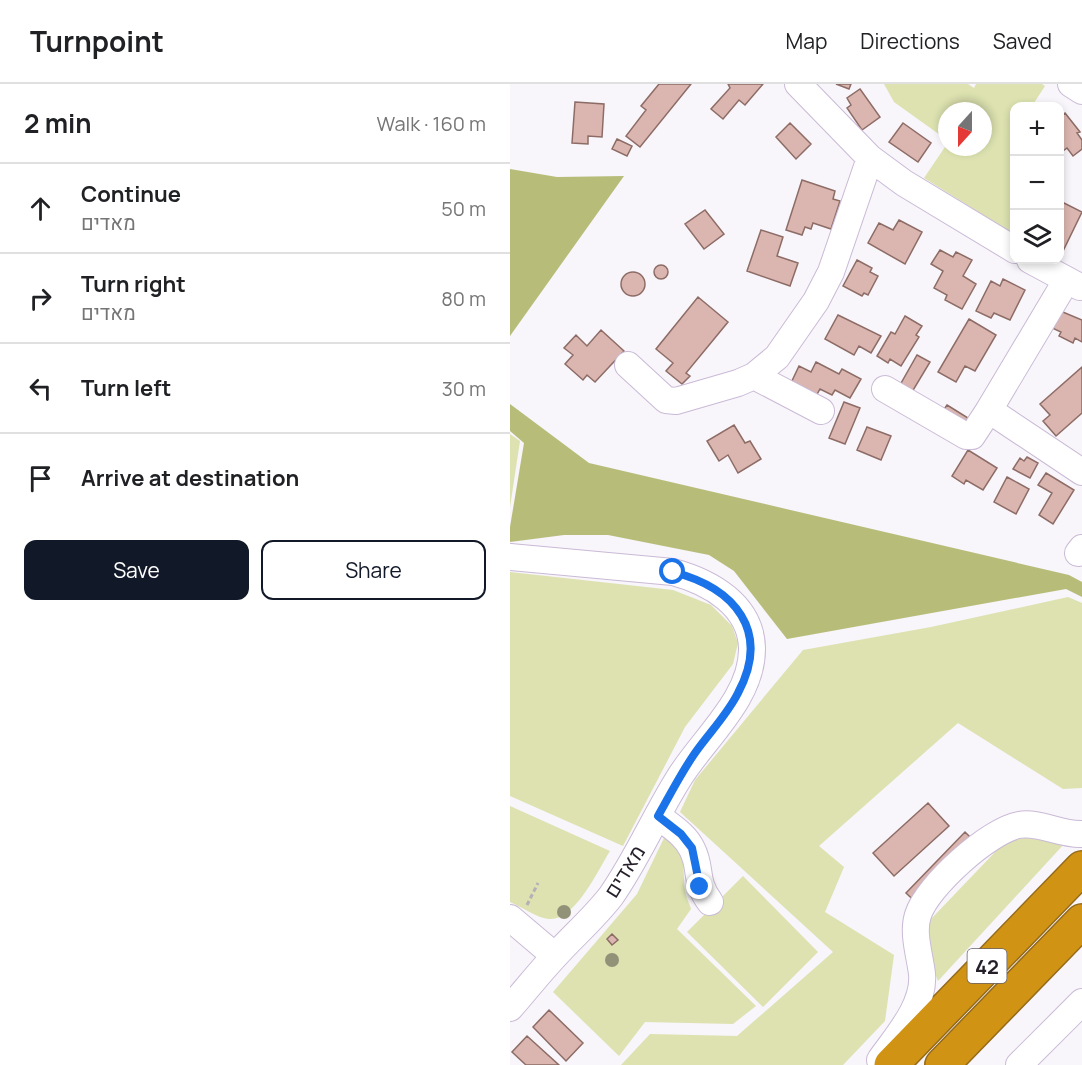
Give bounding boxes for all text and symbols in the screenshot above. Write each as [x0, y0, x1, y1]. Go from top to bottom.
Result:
text: Turnpoint [30, 22, 164, 60]
text: Map [786, 27, 827, 55]
text: Directions [860, 27, 960, 55]
text: Saved [993, 27, 1052, 55]
north arrow [938, 102, 992, 156]
map controls [1010, 102, 1064, 264]
button: + [1010, 102, 1064, 156]
text: 2 min [24, 105, 92, 141]
text: Walk · 160 m [377, 110, 486, 137]
button: − [1010, 156, 1064, 210]
text: Continue [81, 179, 181, 209]
icon: ahead [24, 192, 57, 225]
text: 50 m [441, 195, 486, 222]
text: מאדים [81, 209, 136, 236]
button: layers [1010, 210, 1064, 264]
text: Turn right [81, 269, 186, 299]
icon: right [24, 282, 57, 315]
text: 80 m [441, 285, 486, 312]
text: מאדים [81, 299, 136, 326]
icon: left [24, 372, 57, 405]
text: Turn left [81, 373, 171, 403]
text: 30 m [442, 375, 486, 402]
icon: arrive [24, 462, 57, 495]
text: Arrive at destination [81, 463, 299, 493]
button: Save [24, 540, 249, 600]
button: Share [261, 540, 486, 600]
route start [659, 558, 685, 584]
street label: מאדים [597, 839, 651, 903]
route end [686, 873, 712, 899]
road number: 42 [968, 949, 1006, 983]

